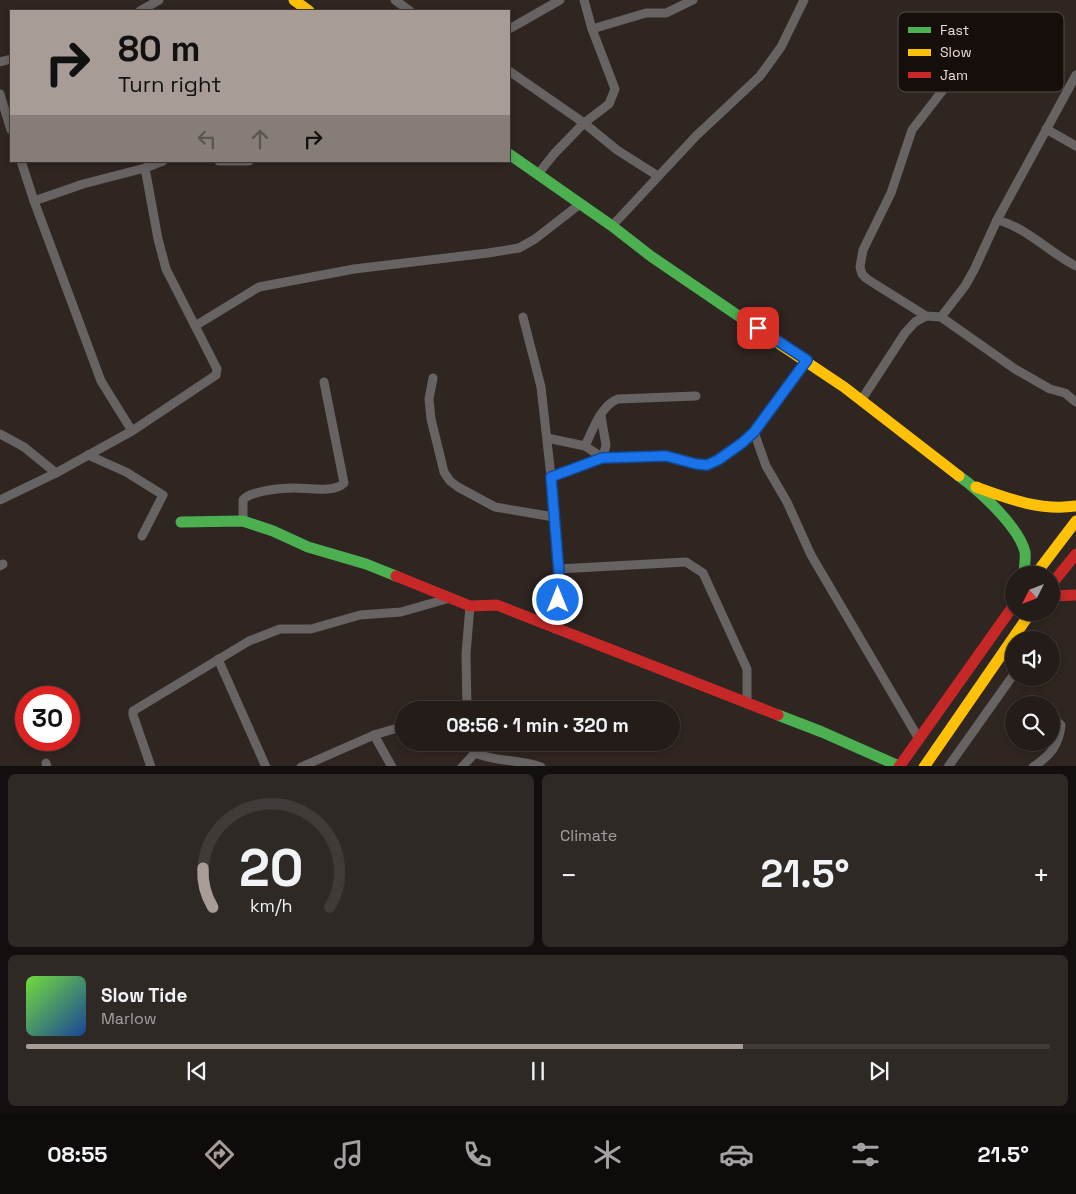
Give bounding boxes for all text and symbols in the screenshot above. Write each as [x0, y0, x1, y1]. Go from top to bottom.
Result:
legend [898, 12, 1064, 92]
text: Fast [940, 21, 969, 39]
text: 80 m [118, 27, 200, 71]
icon: right [35, 30, 100, 95]
text: Slow [940, 43, 972, 61]
text: Jam [940, 66, 968, 84]
text: Turn right [118, 70, 221, 98]
icon: left [193, 125, 221, 153]
icon: ahead [246, 125, 274, 153]
icon: right [299, 125, 327, 153]
pin [737, 307, 779, 349]
icon: arrive [744, 314, 772, 342]
north arrow [1005, 566, 1060, 621]
map controls [1005, 566, 1060, 751]
position arrow [531, 573, 583, 625]
button: sound [1005, 631, 1060, 686]
speed limit sign: 30 [15, 686, 80, 751]
button: search [1005, 696, 1060, 751]
text: 08:56 · 1 min · 320 m [446, 713, 629, 738]
text: Climate [560, 825, 617, 846]
text: 20 [239, 835, 303, 901]
text: 21.5° [761, 850, 849, 898]
text: − [560, 857, 577, 893]
text: + [1033, 857, 1050, 893]
text: km/h [250, 894, 292, 917]
text: Slow Tide [101, 983, 187, 1008]
text: Marlow [101, 1008, 157, 1029]
icon: previous [183, 1057, 211, 1085]
icon: pause [524, 1057, 552, 1085]
icon: next [865, 1057, 893, 1085]
icon: directions [202, 1137, 237, 1172]
icon: music [331, 1137, 366, 1172]
icon: phone [460, 1137, 495, 1172]
icon: climate [590, 1137, 625, 1172]
icon: car [719, 1137, 754, 1172]
icon: filters [848, 1137, 883, 1172]
text: 08:55 [47, 1140, 108, 1168]
text: 21.5° [977, 1140, 1029, 1168]

